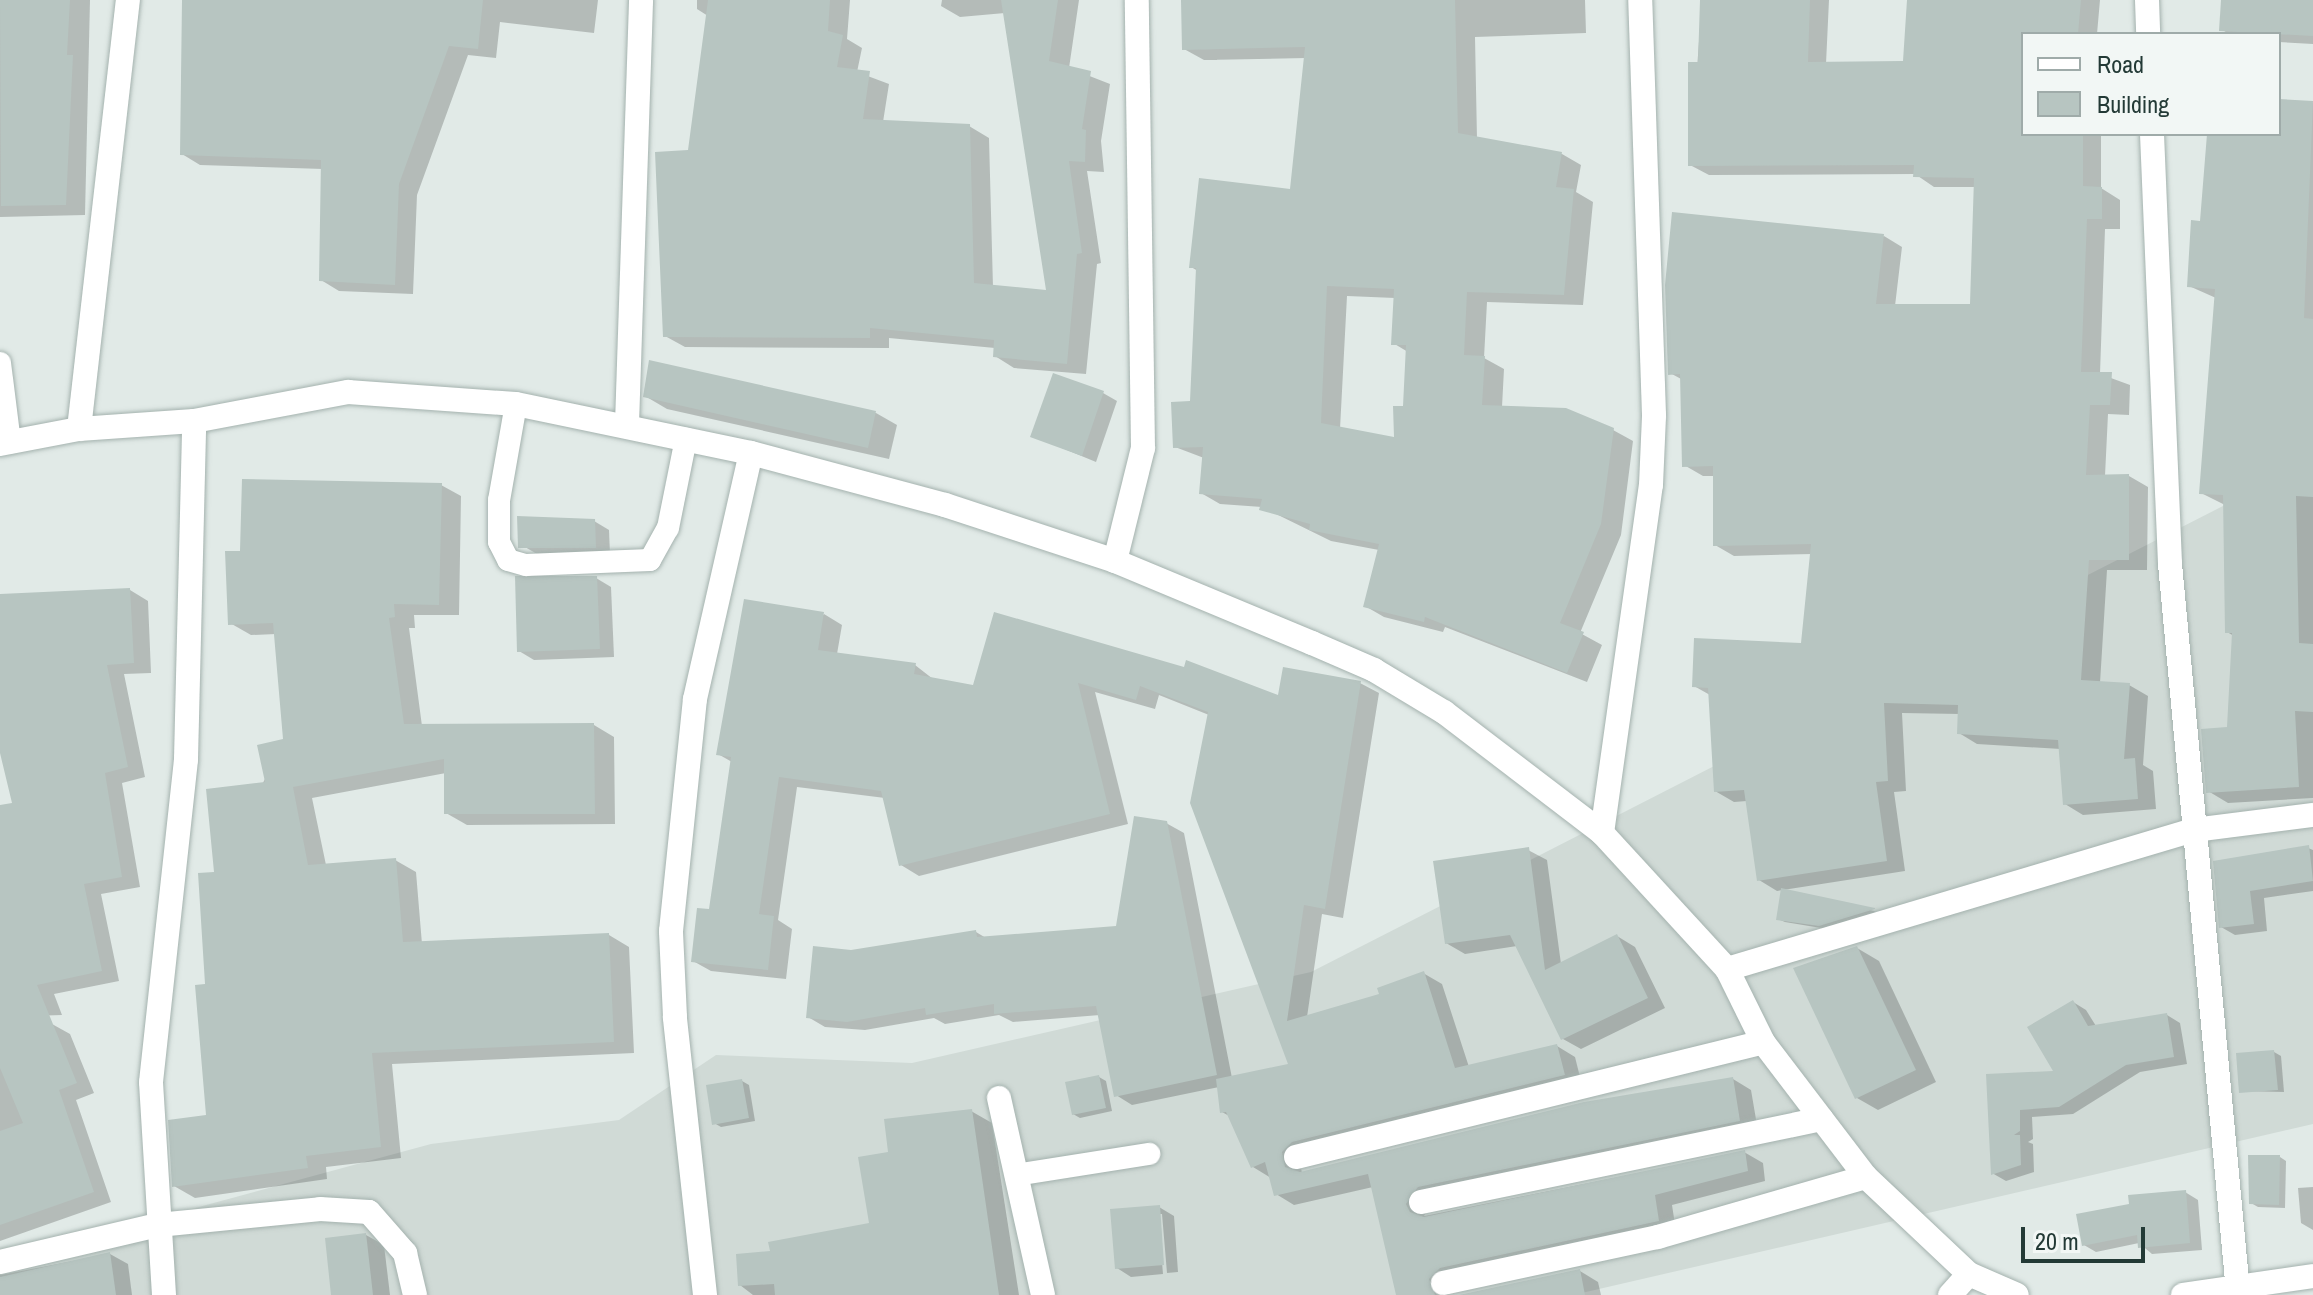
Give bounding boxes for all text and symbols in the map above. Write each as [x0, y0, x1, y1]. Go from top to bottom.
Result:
legend [2021, 32, 2281, 136]
text: Road [2097, 48, 2144, 80]
text: Building [2097, 88, 2169, 120]
scale bar [2025, 1211, 2149, 1261]
text: 20 m [2035, 1225, 2079, 1257]

